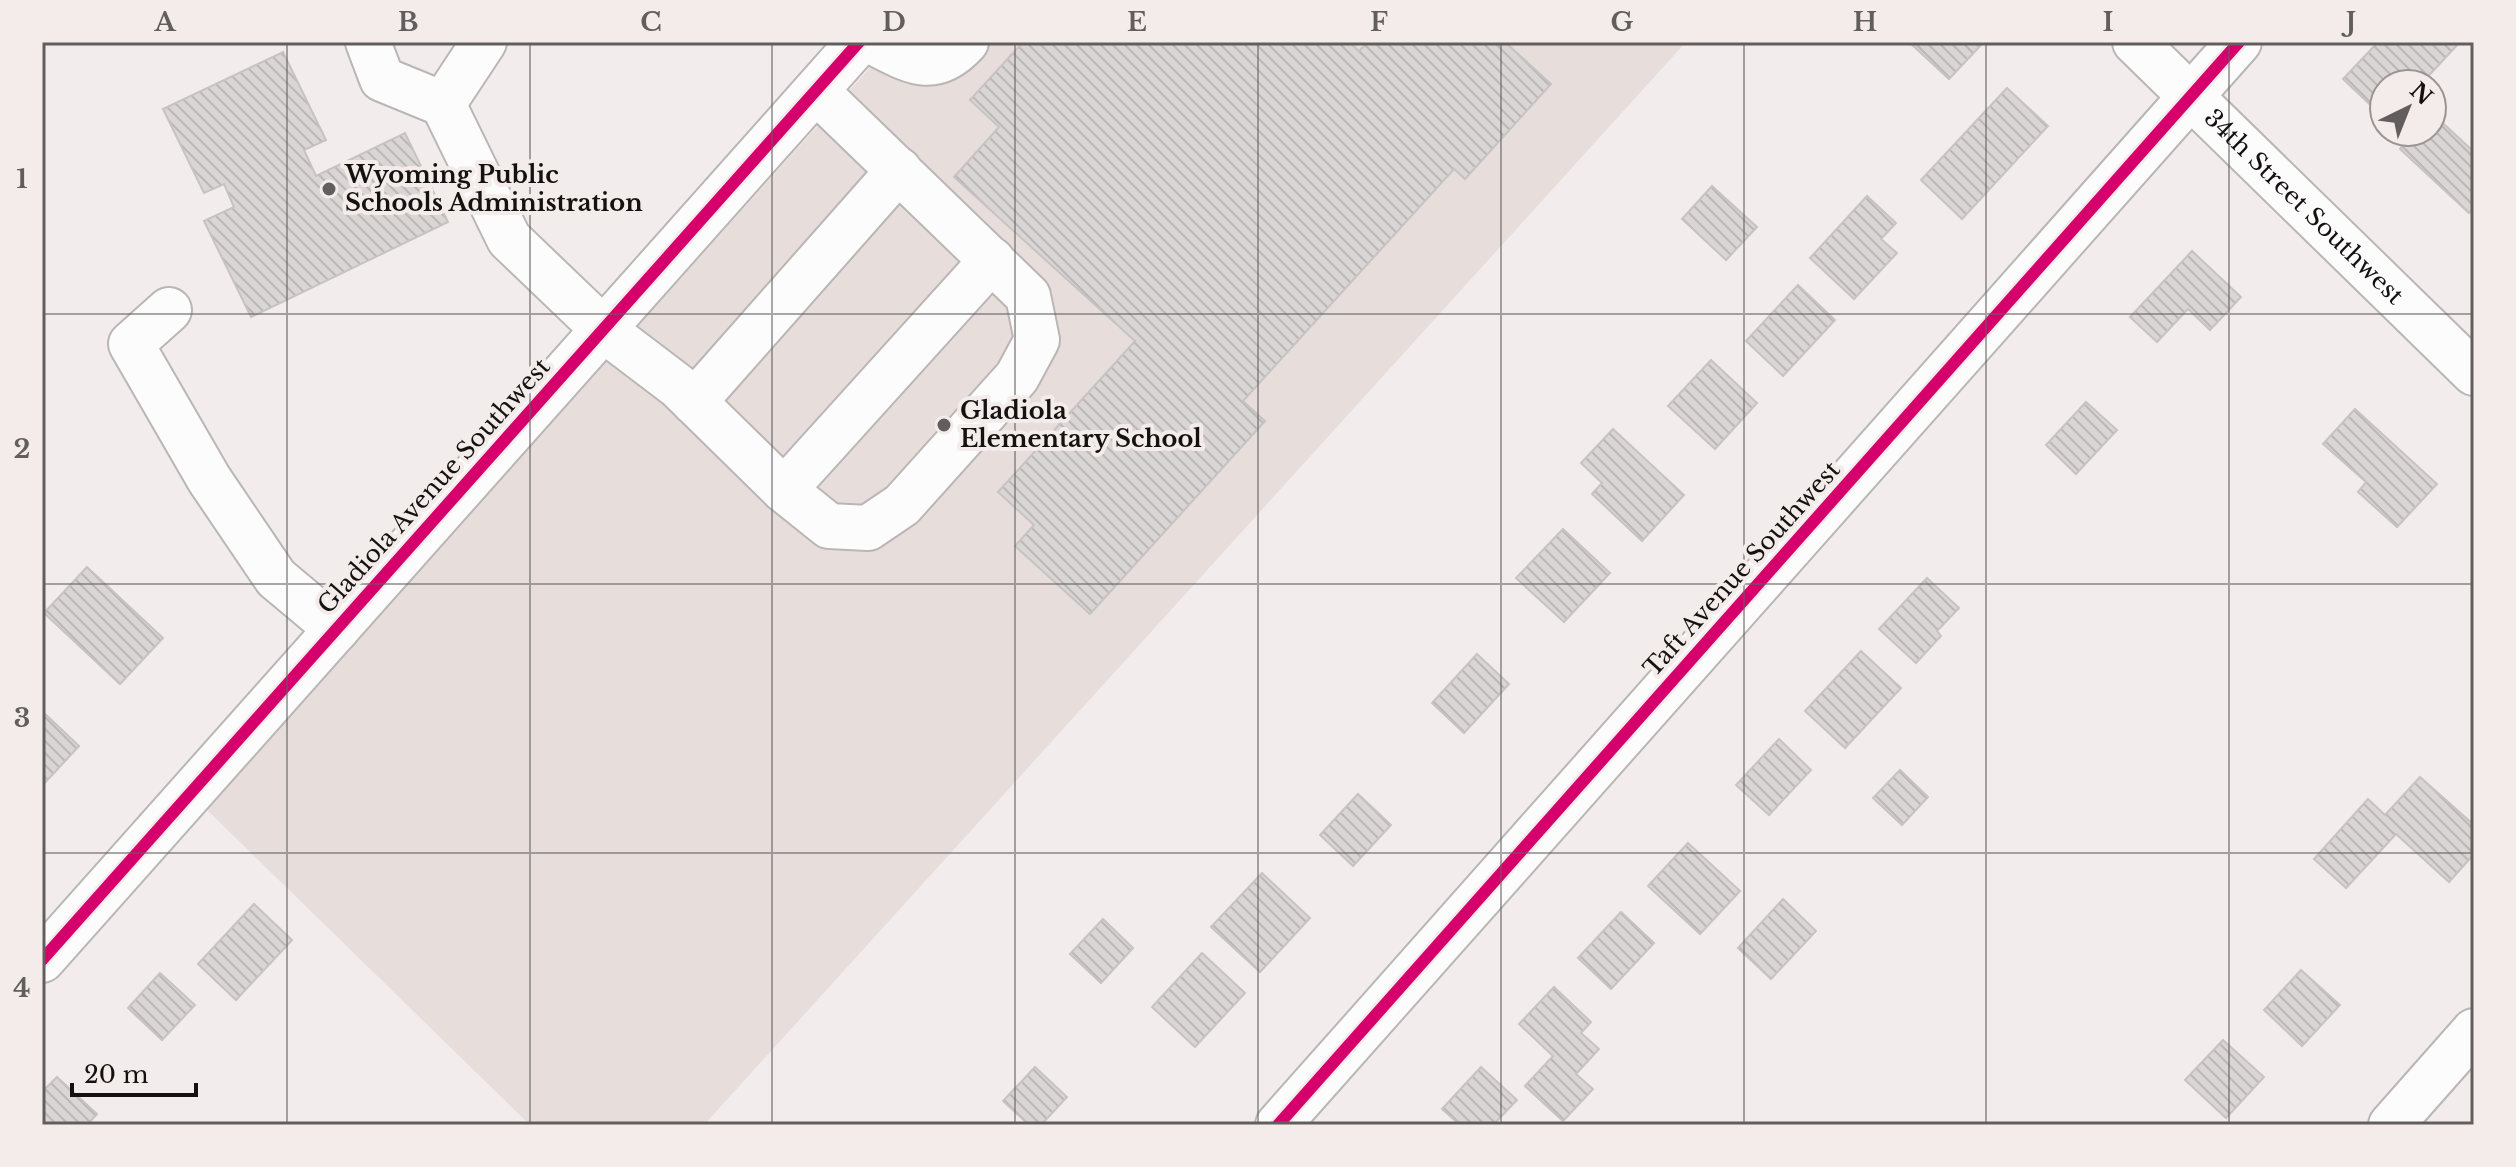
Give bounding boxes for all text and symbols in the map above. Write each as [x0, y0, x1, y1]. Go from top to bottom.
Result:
text: A [153, 6, 176, 38]
text: B [398, 6, 418, 38]
text: C [640, 6, 662, 38]
text: D [882, 6, 906, 38]
text: E [1127, 6, 1147, 38]
text: F [1370, 6, 1388, 38]
text: G [1611, 6, 1634, 38]
text: H [1853, 6, 1877, 38]
text: I [2102, 6, 2114, 38]
text: J [2341, 6, 2356, 38]
north arrow [2368, 68, 2448, 148]
text: N [2405, 77, 2438, 111]
street label: 34th Street Southwest [2199, 103, 2410, 310]
place label: Wyoming Public Schools Administration [344, 160, 643, 217]
text: 1 [16, 163, 28, 195]
marker: Wyoming Public Schools Administration [320, 180, 338, 198]
street label: Gladiola Avenue Southwest [311, 352, 556, 619]
place label: Gladiola Elementary School [960, 396, 1202, 453]
marker: Gladiola Elementary School [935, 416, 953, 434]
text: 2 [14, 433, 30, 465]
street label: Taft Avenue Southwest [1637, 455, 1846, 682]
text: 3 [14, 702, 30, 734]
text: 4 [13, 972, 31, 1004]
scale bar [72, 1047, 196, 1097]
text: 20 m [84, 1060, 149, 1089]

